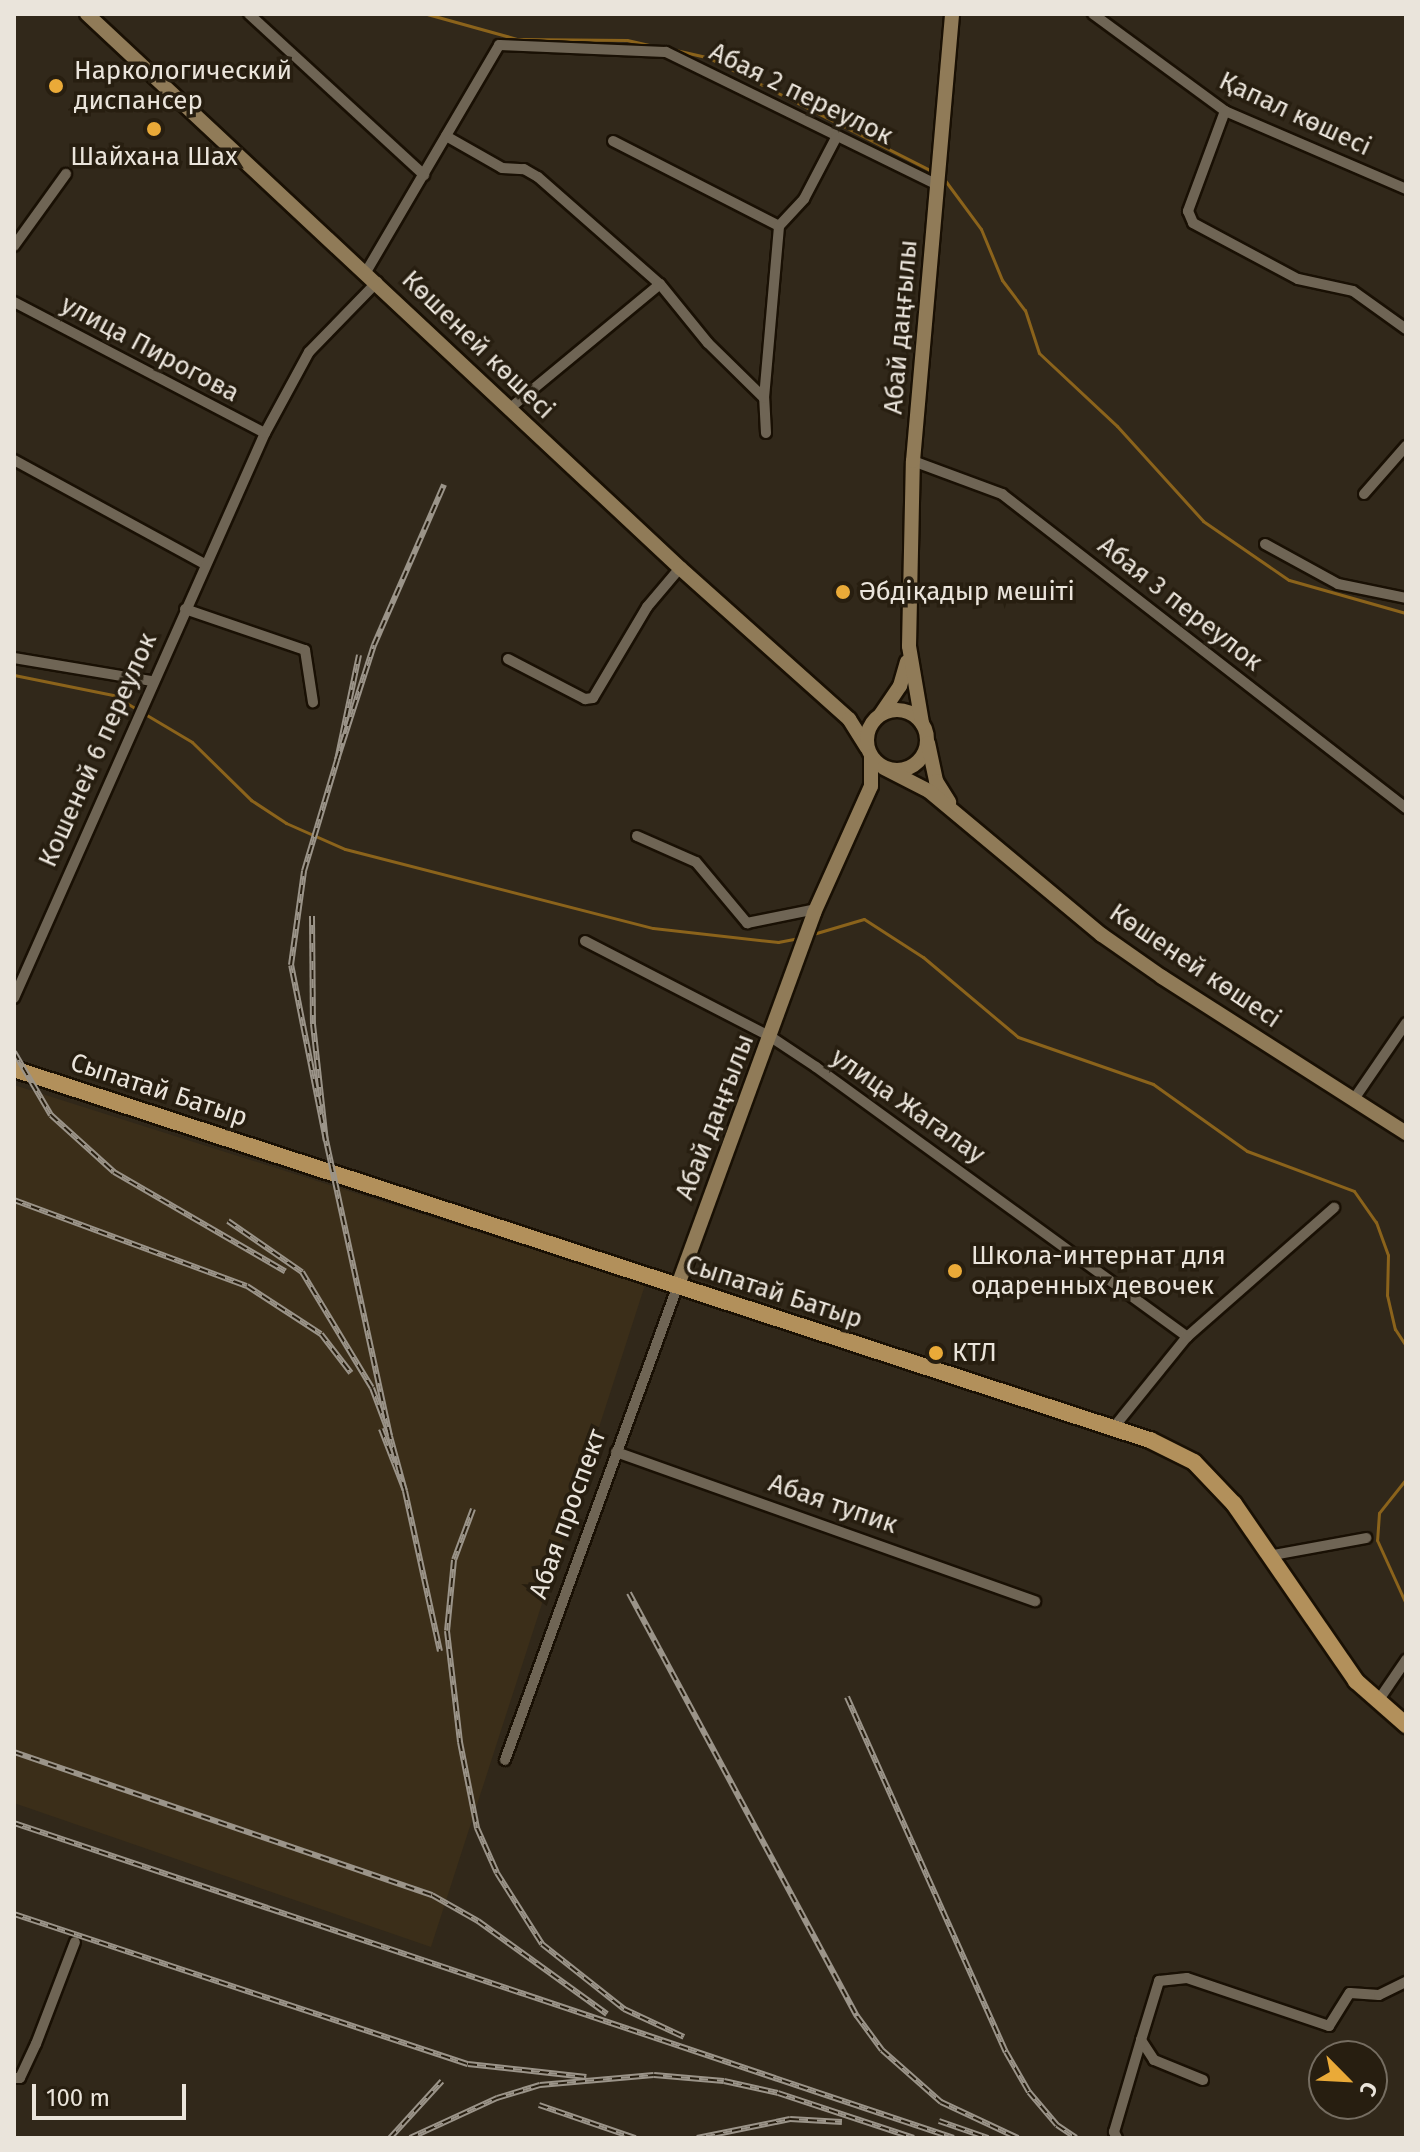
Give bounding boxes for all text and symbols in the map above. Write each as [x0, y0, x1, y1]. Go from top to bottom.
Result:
street label: Абая 2 переулок [704, 36, 898, 152]
place label: Наркологический диспансер [74, 55, 292, 116]
street label: Қапал көшесі [1214, 65, 1376, 163]
marker: Наркологический диспансер [45, 75, 67, 97]
marker: Шайхана Шах [145, 120, 163, 138]
place label: Шайхана Шах [70, 141, 238, 173]
street label: Абай даңғылы [878, 238, 924, 416]
street label: Көшеней көшесі [395, 264, 561, 426]
street label: улица Пирогова [56, 289, 244, 409]
street label: Абая 3 переулок [1092, 530, 1268, 678]
place label: Әбдіқадыр мешіті [859, 576, 1075, 608]
marker: Әбдіқадыр мешіті [834, 583, 852, 601]
street label: Кошеней 6 переулок [32, 628, 164, 872]
street label: Көшеней көшесі [1103, 897, 1287, 1035]
street label: Абай даңғылы [669, 1030, 761, 1204]
street label: улица Жагалау [825, 1041, 991, 1171]
street label: Сыпатай Батыр [66, 1047, 252, 1133]
place label: Школа-интернат для одаренных девочек [971, 1240, 1226, 1302]
street label: Сыпатай Батыр [681, 1249, 867, 1335]
marker: Школа-интернат для одаренных девочек [946, 1262, 964, 1280]
place label: КТЛ [952, 1337, 997, 1369]
marker: КТЛ [927, 1344, 945, 1362]
street label: Абая проспект [523, 1425, 613, 1603]
street label: Абая тупик [765, 1467, 901, 1541]
north arrow [1308, 2040, 1388, 2120]
scale bar [36, 2068, 190, 2118]
text: С [1354, 2078, 1383, 2100]
text: 100 m [46, 2084, 110, 2112]

